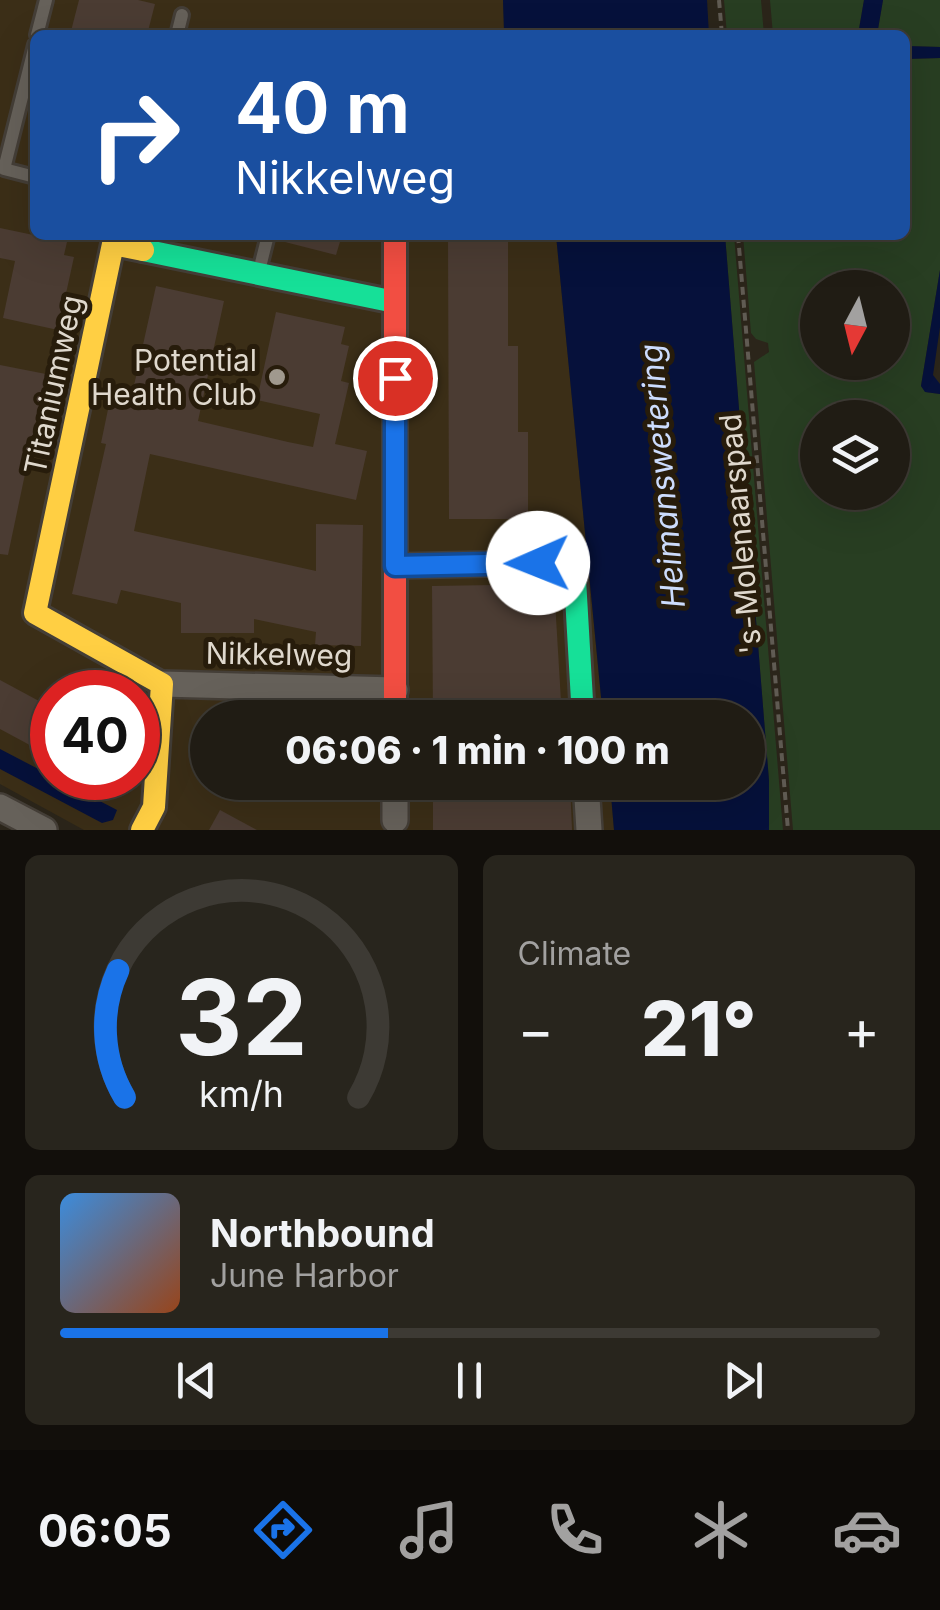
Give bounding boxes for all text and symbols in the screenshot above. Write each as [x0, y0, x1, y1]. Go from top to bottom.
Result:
text: 40 m [235, 65, 410, 150]
icon: right [70, 70, 200, 200]
text: Nikkelweg [235, 150, 455, 205]
north arrow [800, 270, 910, 380]
map controls [800, 270, 910, 510]
street label: Titaniumweg [16, 292, 90, 478]
pin [353, 336, 438, 421]
place label: Potential Health Club [91, 342, 257, 412]
water label: Heimanswetering [631, 342, 693, 610]
icon: arrive [368, 351, 423, 406]
marker: Potential Health Club [266, 366, 288, 388]
button: layers [800, 400, 910, 510]
street label: 's-Molenaarspad [712, 412, 768, 656]
position arrow [486, 511, 590, 615]
street label: Nikkelweg [205, 635, 353, 673]
speed limit sign: 40 [30, 670, 160, 800]
text: 06:06 · 1 min · 100 m [285, 727, 670, 773]
text: Climate [518, 934, 631, 973]
text: 32 [175, 954, 308, 1080]
text: 21° [641, 983, 757, 1074]
text: − [518, 997, 554, 1063]
text: + [844, 997, 880, 1063]
text: km/h [199, 1072, 284, 1116]
text: Northbound [210, 1210, 435, 1256]
text: June Harbor [210, 1256, 399, 1295]
icon: previous [169, 1353, 224, 1408]
icon: pause [442, 1353, 497, 1408]
icon: next [716, 1353, 771, 1408]
icon: directions [248, 1495, 318, 1565]
icon: music [394, 1495, 464, 1565]
icon: phone [540, 1495, 610, 1565]
icon: climate [686, 1495, 756, 1565]
icon: car [832, 1495, 902, 1565]
text: 06:05 [38, 1503, 172, 1558]

